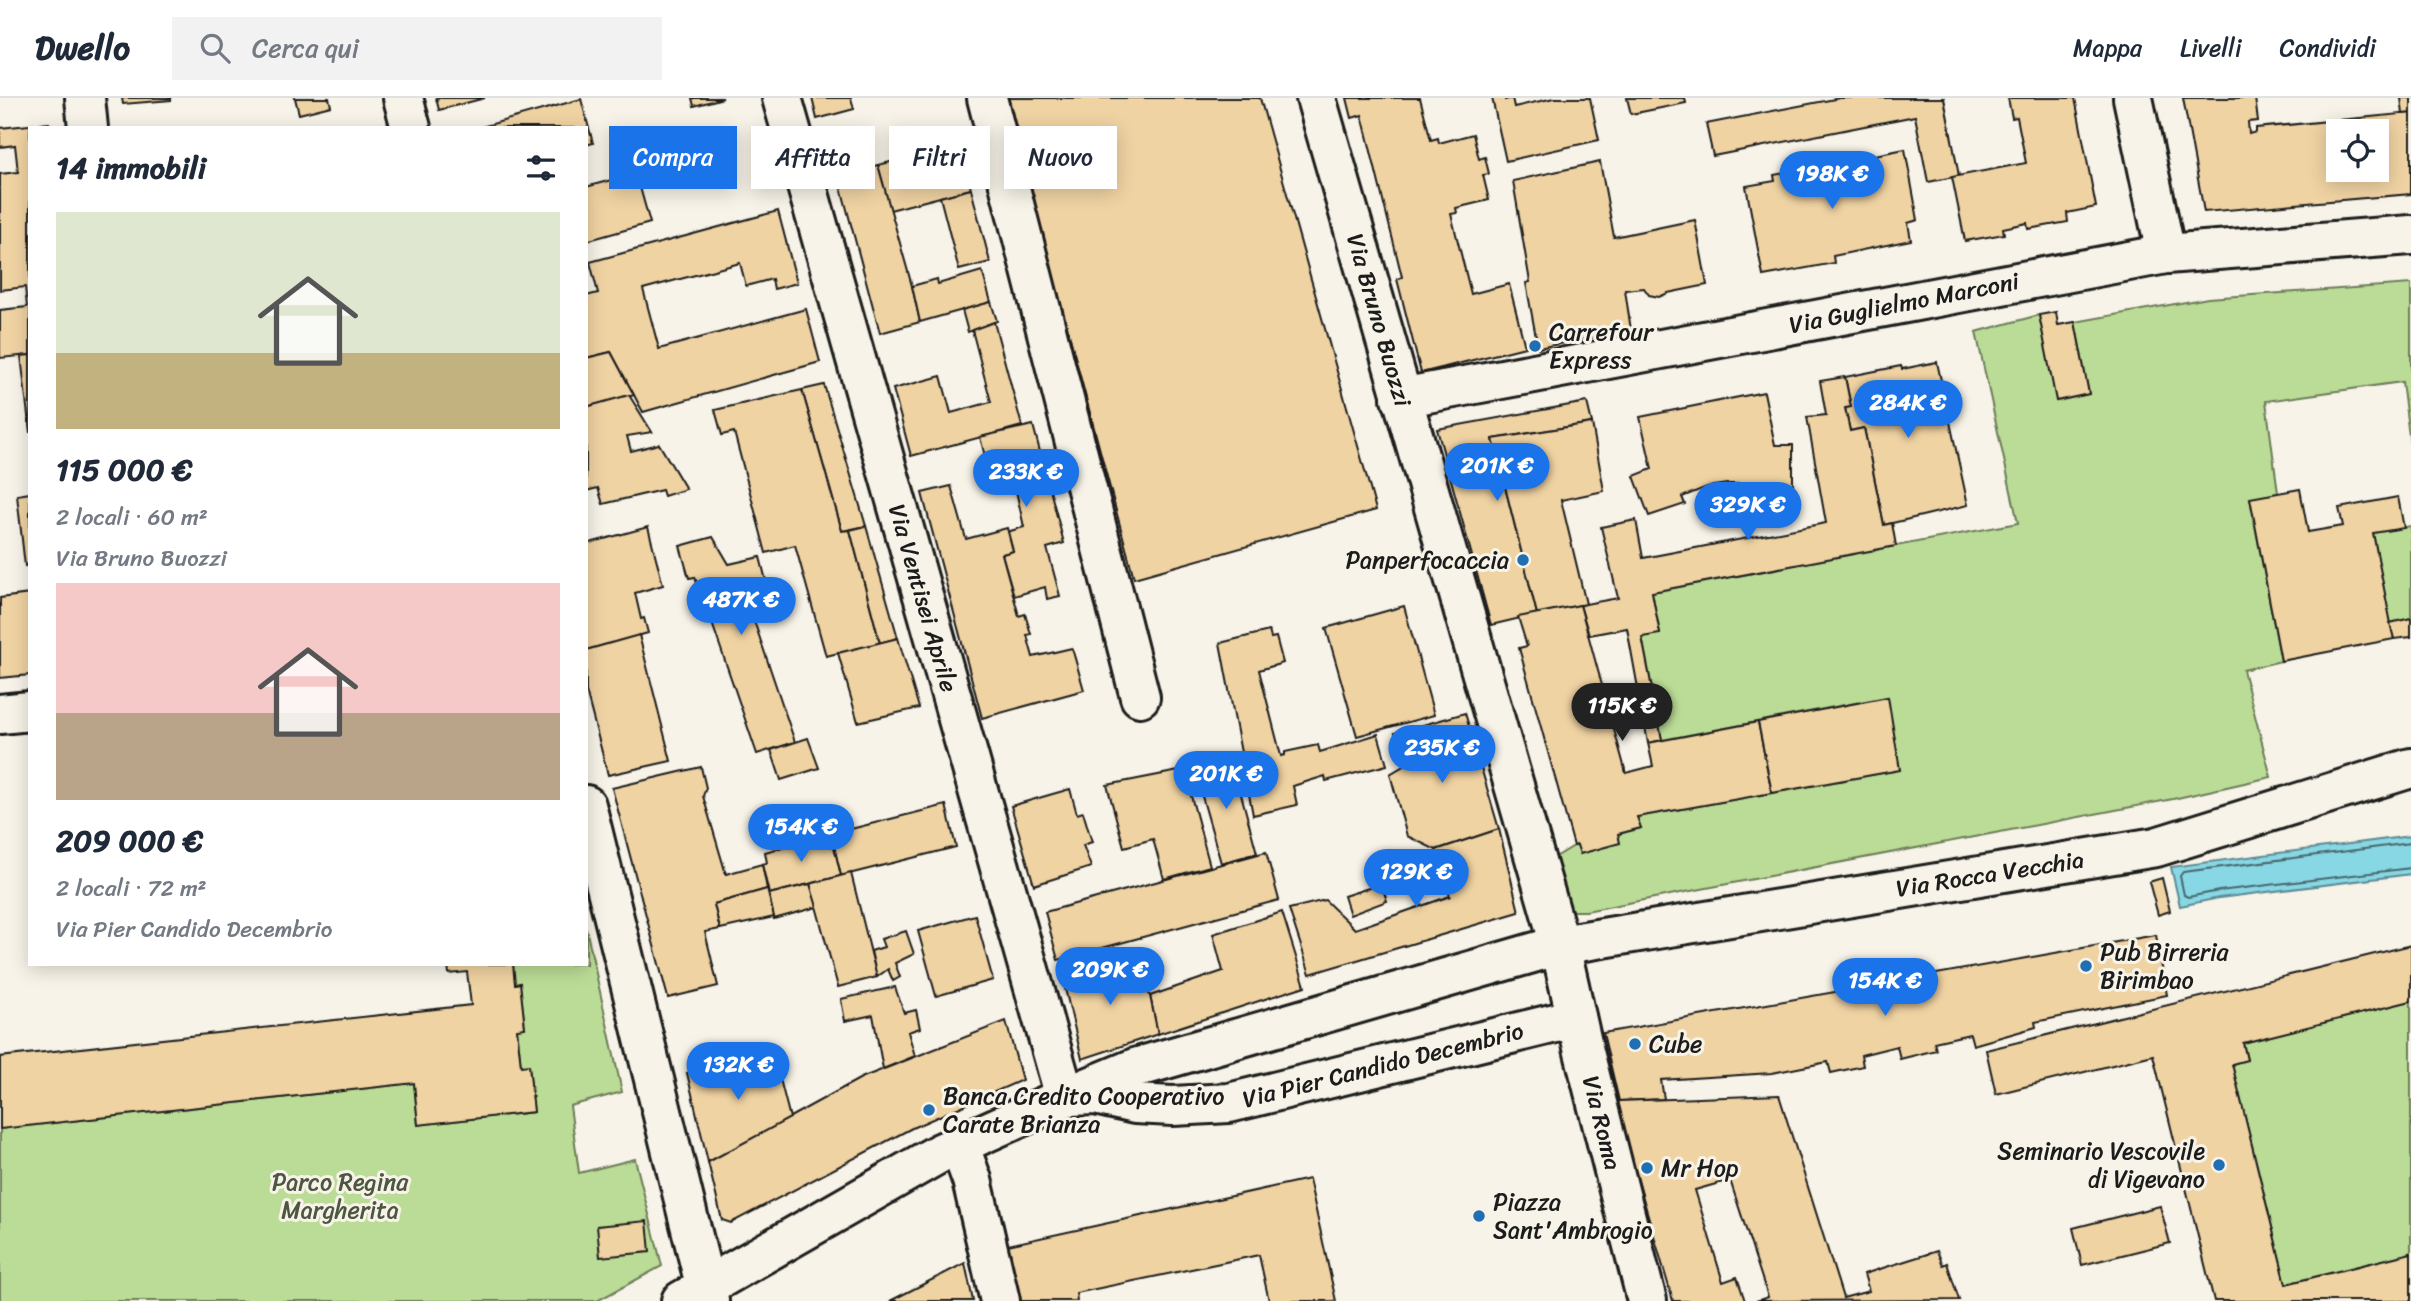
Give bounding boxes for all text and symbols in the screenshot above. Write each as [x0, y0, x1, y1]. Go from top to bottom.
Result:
search box [172, 17, 662, 80]
text: Dwello [35, 19, 130, 77]
text: Cerca qui [252, 25, 359, 71]
text: Mappa [2073, 27, 2142, 69]
text: Livelli [2180, 27, 2242, 69]
text: Condividi [2280, 27, 2376, 69]
icon: search [196, 29, 234, 67]
map controls [2326, 119, 2389, 182]
button: locate [2326, 119, 2389, 182]
chip: Compra [609, 126, 737, 189]
chip: Affitta [751, 126, 875, 189]
chip: Filtri [889, 126, 990, 189]
chip: Nuovo [1004, 126, 1117, 189]
text: 14 immobili [56, 141, 206, 195]
icon: filters [522, 149, 560, 187]
pin: 198K € [1775, 152, 1889, 211]
text: 198K € [1795, 153, 1869, 194]
street label: Via Bruno Buozzi [1334, 229, 1424, 413]
icon: home [245, 258, 371, 384]
street label: Via Guglielmo Marconi [1785, 260, 2023, 346]
place label: Carrefour Express [1549, 311, 1655, 381]
marker: Carrefour Express [1527, 338, 1543, 354]
pin: 284K € [1851, 380, 1965, 440]
text: 284K € [1870, 382, 1946, 423]
text: 115 000 € [56, 443, 192, 497]
pin: 201K € [1440, 444, 1554, 503]
text: 201K € [1461, 445, 1533, 486]
pin: 233K € [969, 450, 1083, 509]
text: 233K € [989, 451, 1063, 492]
pin: 329K € [1691, 482, 1805, 542]
text: 329K € [1710, 484, 1786, 525]
text: 2 locali · 60 m² [56, 497, 208, 538]
street label: Via Ventisei Aprile [876, 499, 970, 697]
text: Via Bruno Buozzi [56, 538, 227, 579]
place label: Panperfocaccia [1345, 539, 1509, 581]
marker: Panperfocaccia [1515, 552, 1531, 568]
pin: 487K € [684, 578, 798, 637]
text: 487K € [703, 579, 779, 620]
icon: home [245, 629, 371, 755]
pin: 115K € [1565, 684, 1679, 743]
text: 115K € [1587, 685, 1657, 726]
pin: 235K € [1385, 726, 1499, 785]
text: 235K € [1404, 727, 1480, 768]
pin: 201K € [1169, 752, 1283, 811]
text: 201K € [1190, 753, 1262, 794]
pin: 154K € [744, 804, 858, 864]
text: 154K € [764, 806, 838, 847]
text: 209 000 € [56, 814, 203, 868]
street label: Via Rocca Vecchia [1893, 838, 2087, 910]
pin: 129K € [1359, 850, 1473, 909]
text: 129K € [1380, 851, 1452, 892]
text: 2 locali · 72 m² [56, 868, 207, 909]
text: Via Pier Candido Decembrio [56, 909, 332, 950]
place label: Pub Birreria Birimbao [2100, 931, 2230, 1001]
pin: 209K € [1053, 948, 1167, 1007]
text: 209K € [1071, 949, 1149, 990]
pin: 154K € [1828, 958, 1942, 1018]
marker: Pub Birreria Birimbao [2078, 958, 2094, 974]
text: 154K € [1848, 960, 1922, 1001]
street label: Via Pier Candido Decembrio [1238, 1010, 1528, 1120]
place label: Cube [1649, 1023, 1702, 1065]
marker: Cube [1627, 1036, 1643, 1052]
pin: 132K € [681, 1042, 795, 1102]
text: 132K € [702, 1044, 774, 1085]
street label: Via Roma [1570, 1071, 1634, 1175]
place label: Banca Credito Cooperativo Carate Brianza [943, 1075, 1224, 1145]
marker: Banca Credito Cooperativo Carate Brianza [921, 1102, 937, 1118]
place label: Seminario Vescovile di Vigevano [1997, 1130, 2205, 1200]
place label: Mr Hop [1661, 1147, 1739, 1189]
marker: Seminario Vescovile di Vigevano [2211, 1157, 2227, 1173]
marker: Mr Hop [1639, 1160, 1655, 1176]
park label: Parco Regina Margherita [272, 1161, 409, 1231]
place label: Piazza Sant'Ambrogio [1493, 1181, 1653, 1251]
marker: Piazza Sant'Ambrogio [1471, 1208, 1487, 1224]

